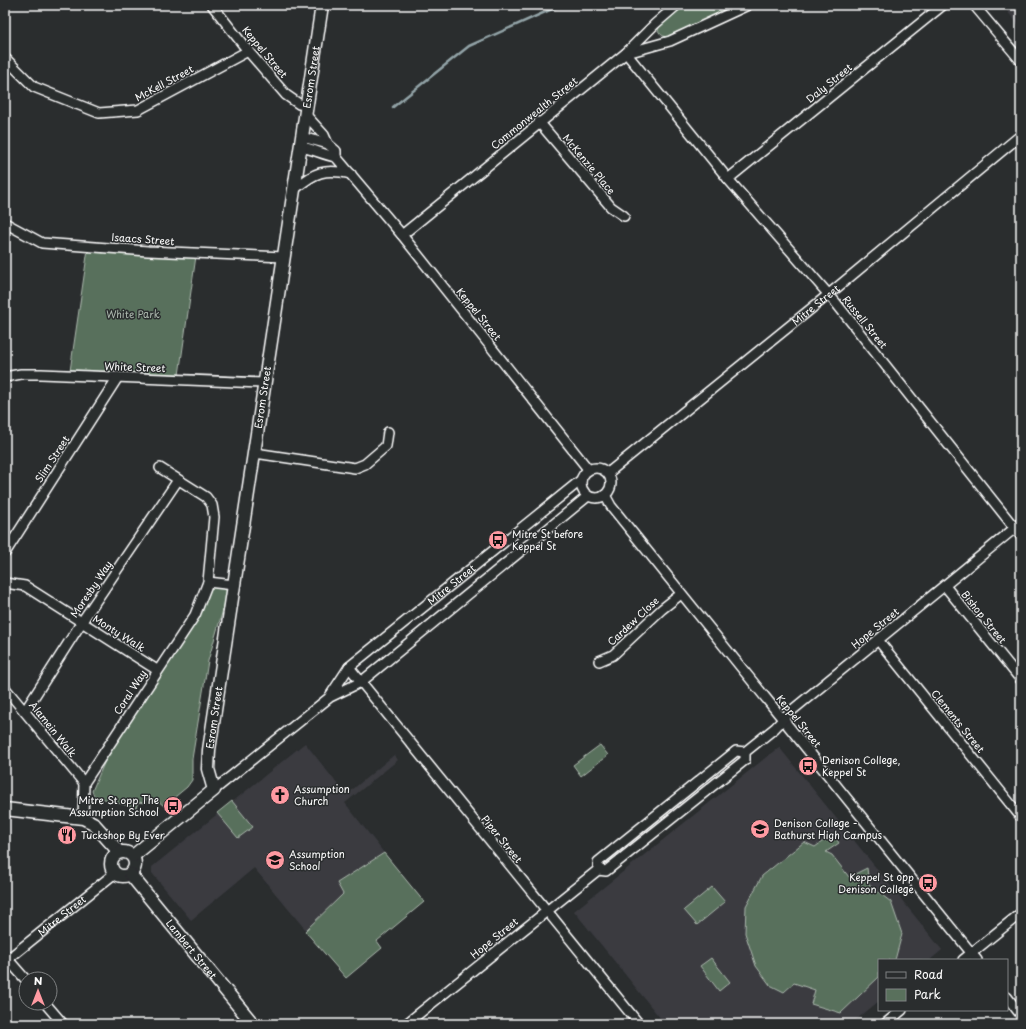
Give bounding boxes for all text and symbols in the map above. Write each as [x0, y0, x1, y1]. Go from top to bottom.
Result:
street label: Keppel Street [239, 22, 292, 81]
street label: Esrom Street [298, 45, 323, 109]
street label: Daly Street [802, 59, 855, 106]
street label: McKell Street [132, 61, 196, 104]
street label: Commonwealth Street [487, 73, 580, 152]
street label: McKenzie Place [560, 130, 619, 197]
street label: Isaacs Street [111, 229, 175, 248]
street label: Mitre Street [788, 280, 843, 329]
street label: Keppel Street [453, 284, 505, 343]
street label: Russell Street [839, 292, 891, 351]
park label: White Park [106, 306, 160, 321]
street label: White Street [104, 358, 166, 375]
street label: Esrom Street [250, 365, 274, 429]
street label: Slim Street [31, 432, 72, 485]
place label: Mitre St before Keppel St [512, 526, 583, 553]
bus stop icon: Mitre St before Keppel St [487, 529, 509, 551]
street label: Moresby Way [66, 557, 116, 621]
street label: Mitre Street [424, 560, 478, 608]
street label: Bishop Street [958, 587, 1010, 646]
street label: Cardew Close [604, 593, 662, 648]
street label: Hope Street [848, 604, 902, 652]
street label: Monty Walk [90, 610, 148, 656]
street label: Coral Way [109, 666, 150, 717]
street label: Esrom Street [201, 686, 226, 750]
street label: Clements Street [928, 686, 989, 755]
street label: Keppel Street [773, 691, 825, 750]
street label: Alamein Walk [26, 698, 81, 760]
place label: Denison College, Keppel St [822, 752, 900, 779]
bus stop icon: Denison College, Keppel St [797, 755, 819, 777]
place label: Assumption Church [294, 781, 350, 808]
church icon: Assumption Church [269, 784, 291, 806]
place label: Mitre St opp The Assumption School [69, 792, 159, 819]
bus stop icon: Mitre St opp The Assumption School [162, 795, 184, 817]
street label: Piper Street [478, 812, 526, 866]
place label: Denison College - Bathurst High Campus [774, 815, 883, 842]
school or university icon: Denison College - Bathurst High Campus [749, 818, 771, 840]
restaurant icon: Tuckshop By Ever [56, 824, 78, 846]
place label: Tuckshop By Ever [81, 827, 165, 843]
place label: Assumption School [289, 846, 345, 873]
school or university icon: Assumption School [264, 849, 286, 871]
place label: Keppel St opp Denison College [838, 869, 915, 896]
bus stop icon: Keppel St opp Denison College [917, 872, 939, 894]
street label: Mitre Street [34, 891, 89, 939]
street label: Hope Street [467, 914, 521, 962]
street label: Lambert Street [163, 916, 221, 982]
legend [878, 959, 1008, 1011]
text: Road [914, 965, 943, 983]
north arrow [18, 971, 58, 1011]
text: N [34, 972, 43, 989]
text: Park [914, 985, 941, 1003]

